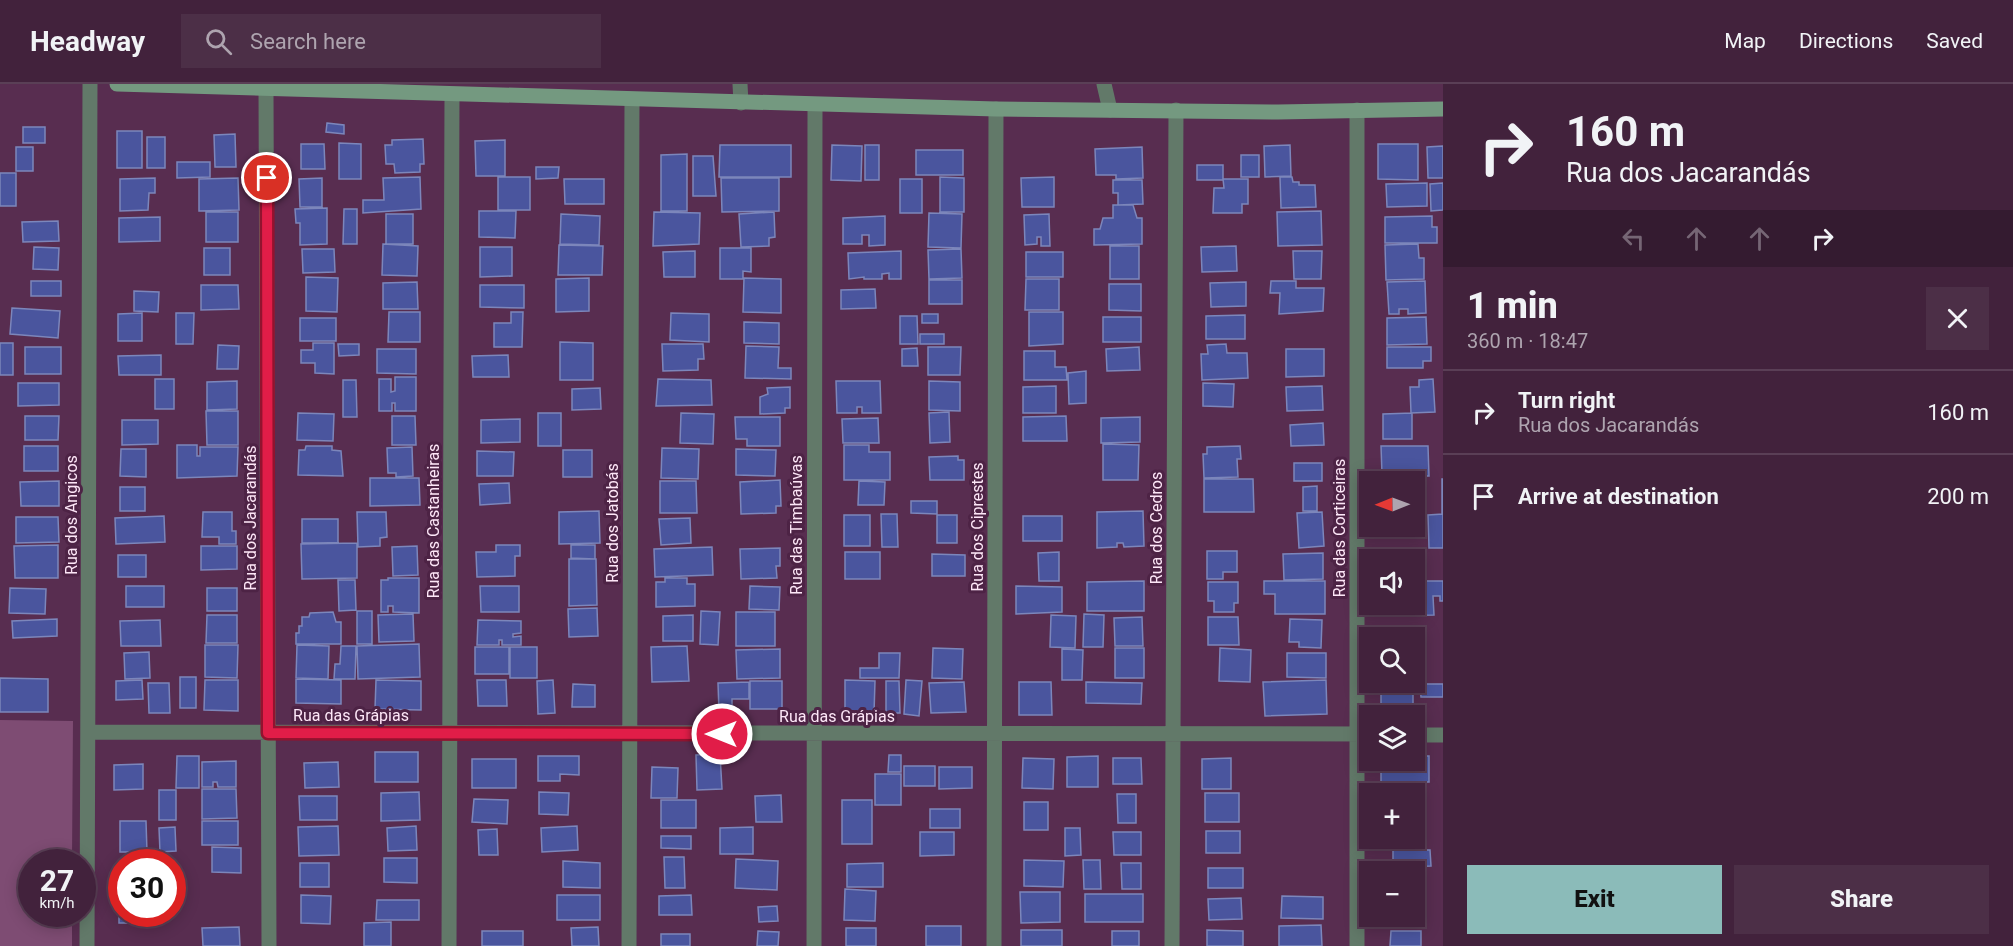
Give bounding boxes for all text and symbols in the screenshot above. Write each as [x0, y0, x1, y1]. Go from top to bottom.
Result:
search box [181, 14, 601, 68]
text: Headway [30, 25, 145, 58]
icon: search [202, 25, 235, 58]
text: Search here [250, 29, 366, 54]
text: Map [1724, 29, 1766, 53]
text: Directions [1799, 29, 1893, 53]
text: Saved [1926, 29, 1983, 53]
text: 160 m [1566, 107, 1685, 156]
icon: right [1467, 108, 1545, 186]
pin [241, 152, 292, 203]
text: Rua dos Jacarandás [1566, 157, 1811, 189]
icon: arrive [250, 161, 283, 194]
icon: left [1617, 222, 1650, 255]
icon: ahead [1680, 222, 1713, 255]
icon: ahead [1743, 222, 1776, 255]
icon: right [1806, 222, 1839, 255]
text: 1 min [1467, 285, 1558, 327]
button: close [1926, 287, 1989, 350]
text: 360 m · 18:47 [1467, 329, 1588, 353]
text: Turn right [1518, 388, 1615, 413]
icon: right [1467, 396, 1500, 429]
text: 160 m [1927, 400, 1989, 425]
text: Rua dos Jacarandás [1518, 413, 1699, 437]
street label: Rua das Castanheiras [424, 444, 443, 598]
street label: Rua dos Jacarandás [241, 446, 260, 590]
street label: Rua dos Angicos [62, 455, 81, 575]
street label: Rua das Timbaúvas [787, 455, 806, 595]
street label: Rua das Corticeiras [1330, 459, 1349, 597]
street label: Rua dos Ciprestes [968, 462, 987, 592]
street label: Rua dos Jatobás [603, 463, 622, 583]
north arrow [1359, 471, 1425, 537]
map controls [1359, 471, 1425, 927]
street label: Rua dos Cedros [1147, 472, 1166, 584]
icon: arrive [1467, 480, 1500, 513]
text: Arrive at destination [1518, 484, 1719, 509]
text: 200 m [1927, 484, 1989, 509]
button: sound [1359, 549, 1425, 615]
button: search [1359, 627, 1425, 693]
position arrow [690, 702, 754, 766]
button: layers [1359, 705, 1425, 771]
street label: Rua das Grápias [293, 706, 409, 725]
street label: Rua das Grápias [779, 707, 895, 726]
button: + [1359, 783, 1425, 849]
speed limit sign: 30 [108, 849, 186, 927]
button: − [1359, 861, 1425, 927]
text: 27 [40, 863, 74, 898]
button: Exit [1467, 865, 1722, 934]
button: Share [1734, 865, 1989, 934]
text: km/h [39, 894, 75, 912]

